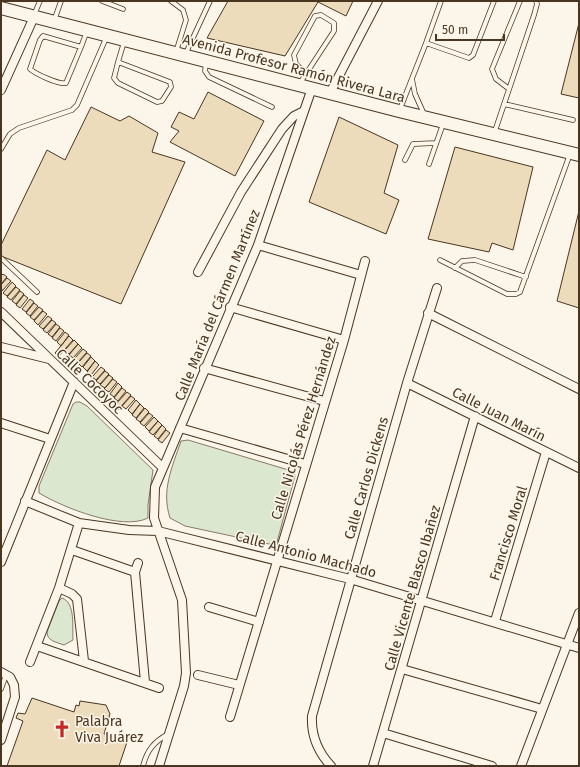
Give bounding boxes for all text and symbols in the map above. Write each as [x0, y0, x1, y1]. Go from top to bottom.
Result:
scale bar [436, 16, 504, 42]
text: 50 m [442, 23, 468, 37]
street label: Avenida Profesor Ramón Rivera Lara [181, 31, 407, 106]
street label: Calle María del Cármen Martínez [171, 207, 264, 403]
street label: Calle Nicolás Pérez Hernández [267, 334, 339, 522]
street label: Calle Cocoyoc [53, 345, 127, 418]
street label: Calle Juan Marín [449, 384, 548, 445]
street label: Calle Carlos Dickens [341, 414, 392, 541]
street label: Francisco Moral [486, 484, 531, 583]
street label: Calle Vicente Blasco Ibañez [381, 503, 444, 673]
street label: Calle Antonio Machado [233, 527, 378, 582]
place label: Palabra Viva Juárez [75, 713, 143, 746]
church icon: Palabra Viva Juárez [52, 719, 72, 739]

